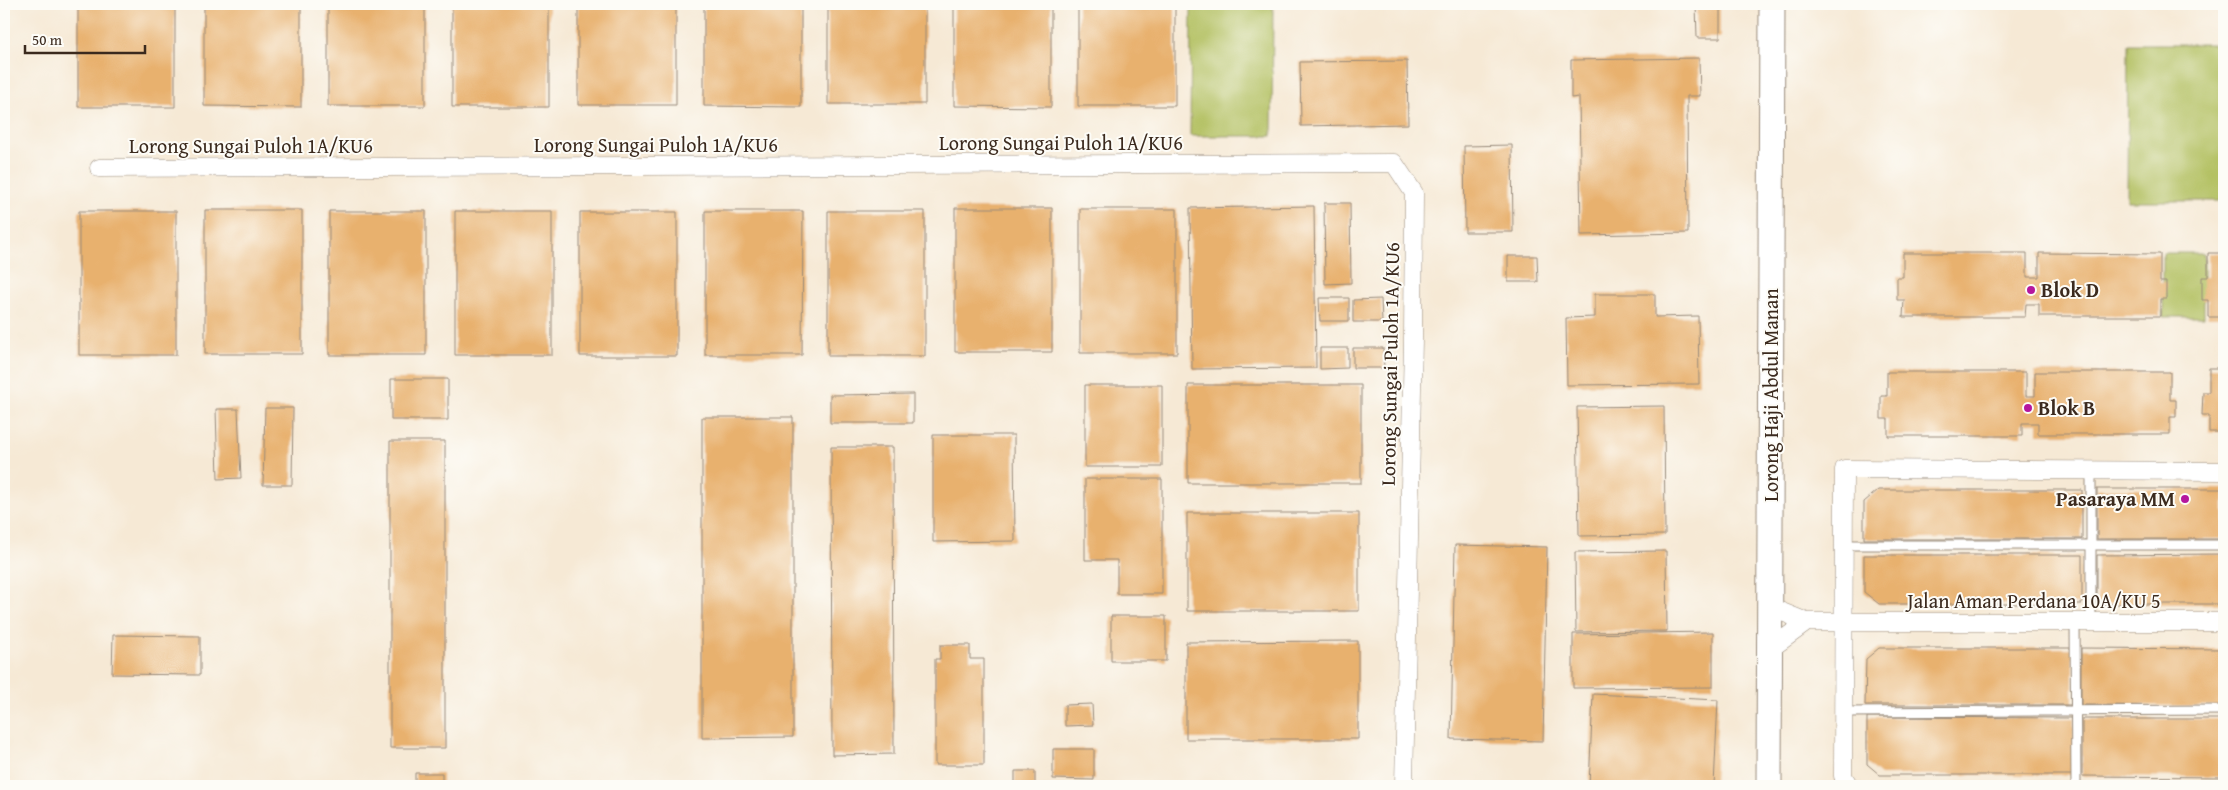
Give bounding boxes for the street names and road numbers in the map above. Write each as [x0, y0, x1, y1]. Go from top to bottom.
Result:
street label: Lorong Sungai Puloh 1A/KU6 [939, 128, 1183, 157]
street label: Lorong Sungai Puloh 1A/KU6 [534, 130, 778, 159]
street label: Lorong Sungai Puloh 1A/KU6 [129, 131, 373, 160]
street label: Lorong Sungai Puloh 1A/KU6 [1373, 242, 1406, 486]
street label: Lorong Haji Abdul Manan [1756, 288, 1785, 502]
street label: Jalan Aman Perdana 10A/KU 5 [1904, 586, 2161, 615]

